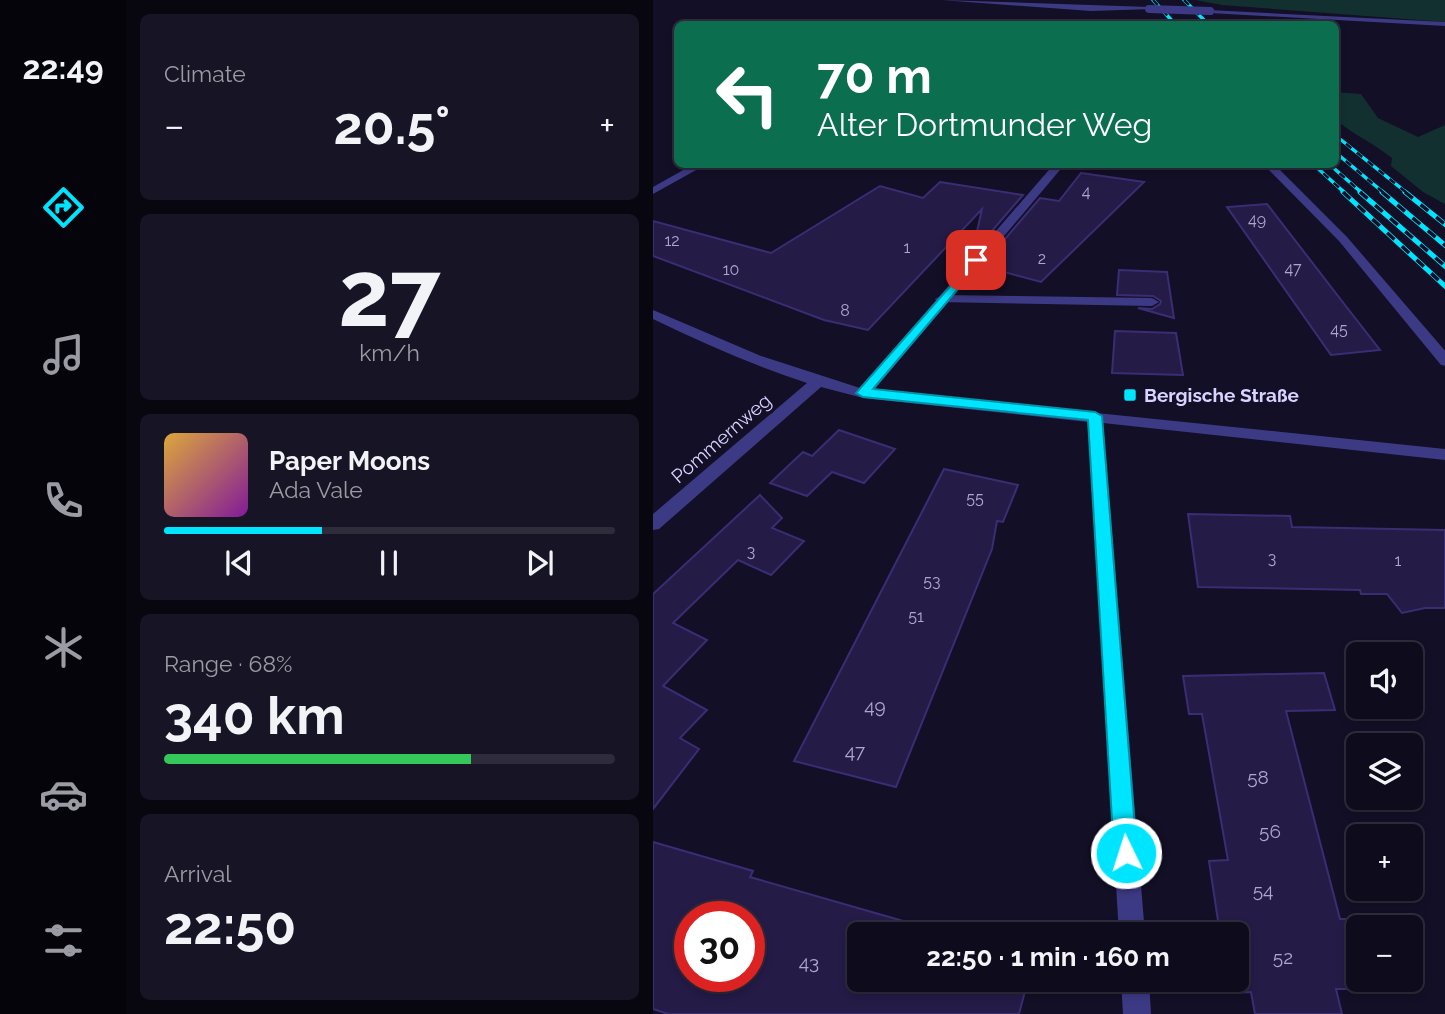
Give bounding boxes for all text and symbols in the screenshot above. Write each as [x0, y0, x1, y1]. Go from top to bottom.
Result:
text: 70 m [817, 47, 932, 104]
text: 22:49 [22, 49, 104, 86]
icon: left [702, 49, 793, 140]
text: Climate [164, 60, 246, 87]
text: 20.5° [334, 95, 450, 156]
text: − [164, 103, 184, 148]
text: + [599, 103, 615, 148]
text: Alter Dortmunder Weg [817, 106, 1152, 143]
house number: 4 [1082, 182, 1091, 201]
icon: directions [39, 183, 88, 232]
house number: 49 [1248, 210, 1266, 229]
pin [946, 230, 1006, 290]
house number: 12 [664, 231, 680, 250]
house number: 1 [904, 238, 911, 257]
text: 27 [338, 240, 441, 347]
icon: arrive [957, 241, 995, 279]
house number: 2 [1038, 249, 1046, 268]
house number: 47 [1284, 259, 1302, 278]
house number: 10 [723, 260, 739, 279]
house number: 8 [840, 301, 850, 320]
house number: 45 [1330, 320, 1348, 339]
icon: music [39, 330, 88, 379]
text: km/h [359, 339, 420, 366]
place label: Bergische Straße [1144, 384, 1299, 406]
marker: Bergische Straße [1122, 387, 1138, 403]
street label: Pommernweg [667, 389, 775, 487]
text: Paper Moons [269, 446, 430, 476]
icon: phone [39, 476, 88, 525]
text: Ada Vale [269, 476, 363, 503]
house number: 55 [966, 489, 984, 508]
house number: 3 [747, 542, 755, 561]
icon: previous [220, 544, 258, 582]
icon: pause [370, 544, 408, 582]
icon: next [521, 544, 559, 582]
house number: 3 [1268, 549, 1276, 568]
house number: 1 [1395, 551, 1402, 570]
house number: 53 [923, 572, 941, 591]
house number: 51 [908, 607, 924, 626]
icon: climate [39, 623, 88, 672]
map controls [1346, 642, 1423, 992]
button: sound [1346, 642, 1423, 719]
text: Range · 68% [164, 650, 293, 677]
text: 340 km [164, 685, 345, 746]
house number: 49 [864, 695, 886, 717]
button: layers [1346, 733, 1423, 810]
house number: 47 [845, 740, 865, 762]
house number: 58 [1247, 766, 1269, 788]
icon: car [39, 770, 88, 819]
position arrow [1089, 816, 1163, 890]
house number: 56 [1259, 820, 1281, 842]
button: + [1346, 824, 1423, 901]
text: Arrival [164, 860, 231, 887]
house number: 54 [1253, 879, 1273, 901]
text: 22:50 [164, 895, 296, 956]
speed limit sign: 30 [674, 901, 765, 992]
button: − [1346, 915, 1423, 992]
icon: filters [39, 916, 88, 965]
text: 22:50 · 1 min · 160 m [926, 942, 1170, 972]
house number: 52 [1273, 946, 1293, 968]
house number: 43 [799, 951, 819, 973]

